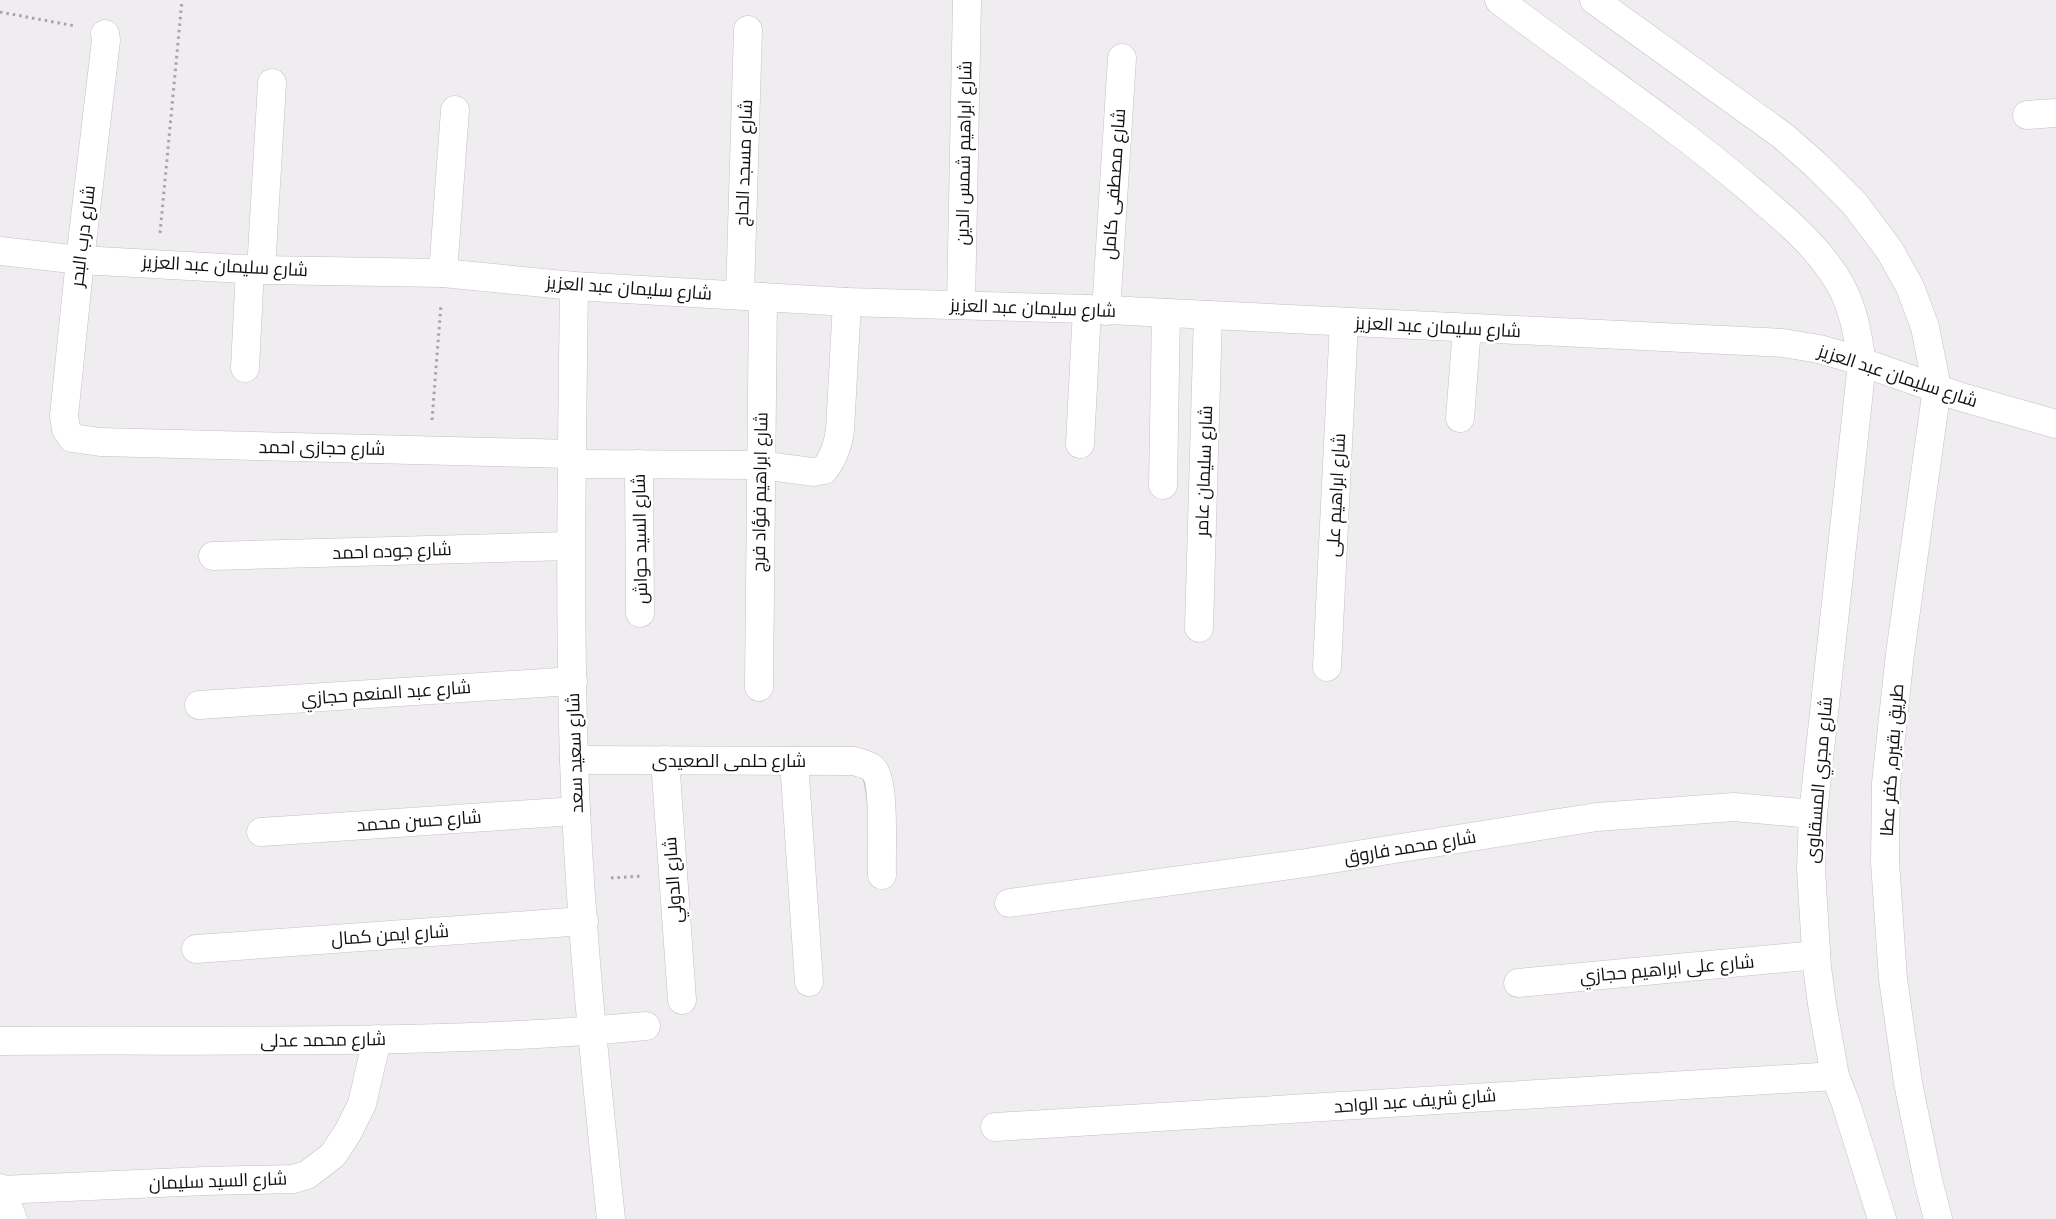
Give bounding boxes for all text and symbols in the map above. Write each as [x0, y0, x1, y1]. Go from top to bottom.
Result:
street label: شارع ابراهيم شمس الدين [951, 60, 978, 246]
street label: شارع مسجد الحاج [731, 99, 758, 227]
street label: شارع مصطفى كامل [1098, 108, 1131, 260]
street label: شارع درب البحر [66, 184, 101, 289]
street label: شارع سليمان عبد العزيز [140, 251, 309, 282]
street label: شارع سليمان عبد العزيز [544, 271, 713, 306]
street label: شارع سليمان عبد العزيز [949, 294, 1116, 323]
street label: شارع سليمان عبد العزيز [1353, 312, 1522, 343]
street label: شارع سليمان عبد العزيز [1814, 340, 1980, 413]
street label: شارع سليمان عامر [1191, 405, 1218, 538]
street label: شارع ابراهيم فؤاد فرج [748, 412, 773, 572]
street label: شارع ابراهيم على [1322, 432, 1351, 558]
street label: شارع حجازى احمد [258, 436, 386, 461]
street label: شارع السيد حواش [628, 474, 653, 604]
street label: شارع جوده احمد [332, 538, 452, 565]
street label: شارع عبد المنعم حجازي [300, 676, 472, 713]
street label: طريق بقيره, كفر عطا [1876, 683, 1909, 837]
street label: شارع سعيد سعد [562, 692, 589, 814]
street label: شارع مجري المسقاوى [1801, 696, 1840, 865]
street label: شارع حلمى الصعيدى [652, 750, 806, 773]
street label: شارع حسن محمد [356, 806, 482, 837]
street label: شارع محمد فاروق [1342, 826, 1478, 869]
street label: شارع الدولي [659, 836, 690, 924]
street label: شارع ايمن كمال [330, 920, 450, 951]
street label: شارع على ابراهيم حجازي [1579, 950, 1755, 991]
street label: شارع محمد عدلى [260, 1028, 386, 1053]
street label: شارع شريف عبد الواحد [1333, 1084, 1497, 1119]
street label: شارع السيد سليمان [148, 1168, 288, 1195]

